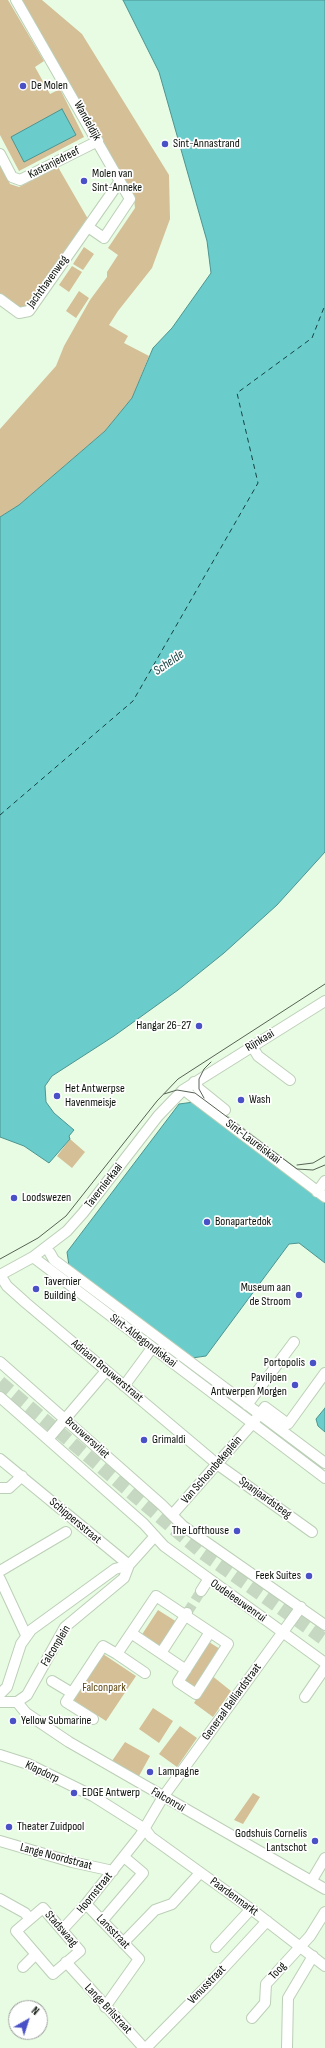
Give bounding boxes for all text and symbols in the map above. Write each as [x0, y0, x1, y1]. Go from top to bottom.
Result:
place label: De Molen [31, 79, 68, 93]
marker: De Molen [18, 81, 28, 91]
street label: Wandeldijk [70, 99, 104, 143]
place label: Sint-Annastrand [173, 137, 240, 151]
marker: Sint-Annastrand [160, 139, 170, 149]
street label: Kastanjedreef [26, 144, 82, 182]
place label: Molen van Sint-Anneke [92, 167, 142, 195]
marker: Molen van Sint-Anneke [79, 176, 89, 186]
street label: Jachthavenweg [24, 253, 72, 311]
water label: Schelde [151, 647, 187, 679]
place label: Hangar 26-27 [136, 1019, 191, 1033]
marker: Hangar 26-27 [194, 1021, 204, 1031]
street label: Rijnkaai [243, 1027, 277, 1055]
place label: Het Antwerpse Havenmeisje [65, 1082, 125, 1110]
marker: Het Antwerpse Havenmeisje [52, 1091, 62, 1101]
place label: Wash [249, 1093, 271, 1107]
marker: Wash [236, 1095, 246, 1105]
street label: Sint-Laureiskaai [223, 1117, 283, 1167]
street label: Tavernierkaai [82, 1161, 126, 1211]
place label: Loodswezen [22, 1191, 71, 1205]
marker: Loodswezen [9, 1193, 19, 1203]
place label: Bonapartedok [215, 1215, 271, 1229]
marker: Bonapartedok [202, 1217, 212, 1227]
place label: Tavernier Building [44, 1275, 81, 1303]
place label: Museum aan de Stroom [241, 1281, 291, 1309]
marker: Tavernier Building [31, 1284, 41, 1294]
marker: Museum aan de Stroom [294, 1290, 304, 1300]
street label: Sint-Aldegondiskaai [107, 1311, 179, 1371]
street label: Adriaan Brouwerstraat [68, 1337, 146, 1405]
place label: Portopolis [264, 1356, 305, 1370]
marker: Portopolis [308, 1358, 318, 1368]
place label: Paviljoen Antwerpen Morgen [211, 1371, 287, 1399]
marker: Paviljoen Antwerpen Morgen [290, 1380, 300, 1390]
street label: Brouwersvliet [62, 1414, 112, 1462]
place label: Grimaldi [152, 1433, 185, 1447]
street label: Van Schoonbekeplein [179, 1433, 245, 1507]
marker: Grimaldi [139, 1435, 149, 1445]
street label: Spanjaardsteeg [236, 1474, 294, 1522]
street label: Schippersstraat [46, 1495, 104, 1547]
place label: The Lofthouse [172, 1524, 229, 1538]
marker: The Lofthouse [232, 1526, 242, 1536]
place label: Feek Suites [255, 1569, 301, 1583]
marker: Feek Suites [304, 1571, 314, 1581]
street label: Oudeleeuwenrui [207, 1576, 269, 1626]
street label: Falconplein [38, 1623, 74, 1669]
street label: Generaal Belliardstraat [199, 1661, 265, 1743]
park label: Falconpark [82, 1681, 126, 1695]
place label: Yellow Submarine [21, 1714, 91, 1728]
marker: Yellow Submarine [8, 1716, 18, 1726]
street label: Klapdorp [23, 1758, 61, 1786]
place label: Lampagne [158, 1765, 199, 1779]
marker: Lampagne [145, 1767, 155, 1777]
street label: Falconrui [148, 1785, 188, 1815]
place label: EDGE Antwerp [82, 1786, 140, 1800]
marker: EDGE Antwerp [69, 1788, 79, 1798]
place label: Theater Zuidpool [17, 1820, 84, 1834]
marker: Theater Zuidpool [4, 1822, 14, 1832]
place label: Godshuis Cornelis Lantschot [235, 1827, 307, 1855]
marker: Godshuis Cornelis Lantschot [310, 1836, 320, 1846]
street label: Lange Noordstraat [18, 1840, 94, 1874]
street label: Hoornstraat [74, 1870, 116, 1916]
street label: Paardenmarkt [207, 1875, 261, 1919]
street label: Stadswaag [41, 1908, 81, 1950]
street label: Lansstraat [93, 1912, 133, 1952]
street label: Toog [266, 1959, 290, 1983]
street label: Venusstraat [185, 1963, 229, 2007]
street label: Lange Brilstraat [81, 1981, 135, 2037]
north arrow [8, 2000, 48, 2040]
text: N [29, 2004, 42, 2018]

